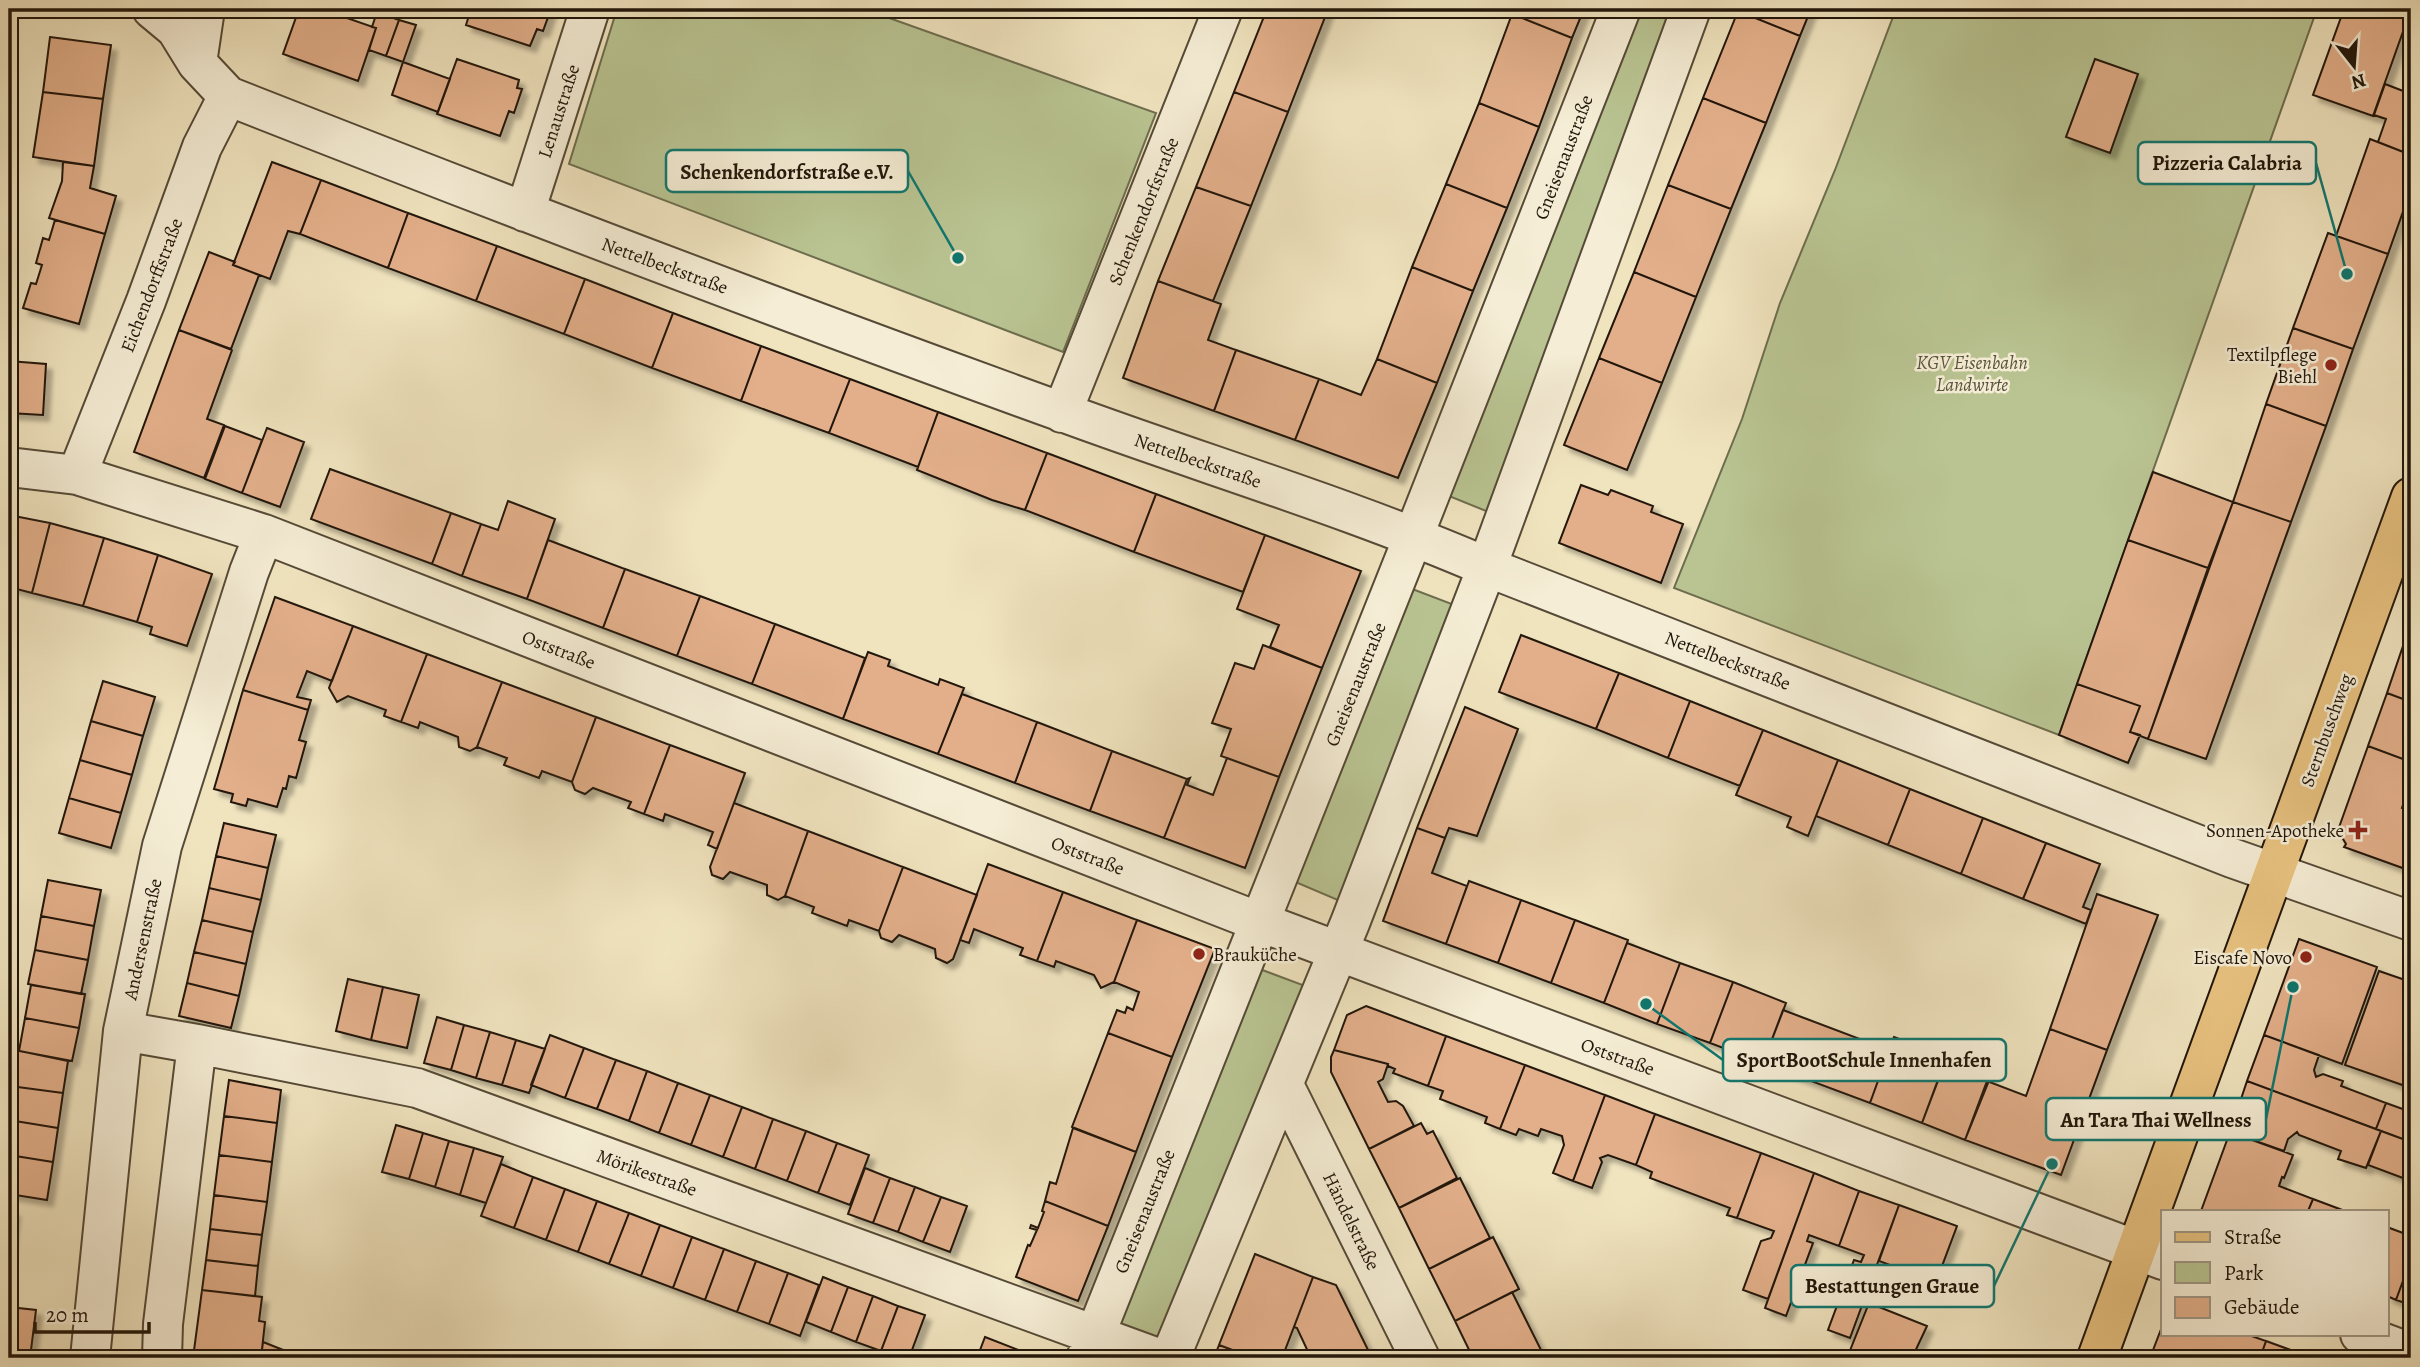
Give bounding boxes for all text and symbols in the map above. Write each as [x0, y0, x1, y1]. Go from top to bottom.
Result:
north arrow [2318, 32, 2388, 102]
street label: Lenaustraße [532, 61, 586, 162]
text: N [2348, 67, 2369, 96]
street label: Gneisenaustraße [1528, 91, 1600, 224]
street label: Schenkendorfstraße [1102, 133, 1186, 289]
callout: Pizzeria Calabria [2138, 142, 2316, 184]
text: Pizzeria Calabria [2152, 149, 2303, 177]
callout: Schenkendorfstraße e.V. [666, 150, 908, 192]
text: Schenkendorfstraße e.V. [680, 158, 894, 186]
street label: Eichendorffstraße [114, 215, 189, 356]
street label: Nettelbeckstraße [598, 231, 731, 301]
place label: Textilpflege Biehl [2227, 342, 2317, 390]
park label: KGV Eisenbahn Landwirte [1916, 350, 2028, 398]
marker: Textilpflege Biehl [2323, 357, 2339, 373]
street label: Nettelbeckstraße [1131, 427, 1265, 495]
street label: Gneisenaustraße [1319, 618, 1393, 750]
street label: Oststraße [518, 624, 599, 676]
street label: Nettelbeckstraße [1661, 625, 1794, 697]
street label: Sternbuschweg [2294, 670, 2360, 791]
place label: Sonnen-Apotheke [2206, 818, 2344, 844]
marker: Sonnen-Apotheke [2350, 822, 2366, 838]
street label: Oststraße [1047, 830, 1128, 882]
street label: Andersenstraße [117, 876, 169, 1003]
place label: Brauküche [1213, 942, 1297, 968]
place label: Eiscafe Novo [2193, 945, 2292, 971]
marker: Brauküche [1191, 946, 1207, 962]
marker: Eiscafe Novo [2298, 949, 2314, 965]
street label: Oststraße [1577, 1032, 1658, 1082]
callout: SportBootSchule Innenhafen [1723, 1039, 2006, 1081]
text: SportBootSchule Innenhafen [1736, 1046, 1992, 1074]
callout: An Tara Thai Wellness [2046, 1098, 2266, 1140]
text: An Tara Thai Wellness [2059, 1106, 2252, 1134]
street label: Mörikestraße [593, 1143, 700, 1203]
street label: Gneisenaustraße [1108, 1145, 1182, 1277]
street label: Händelstraße [1316, 1168, 1386, 1275]
legend [2161, 1210, 2388, 1336]
text: Straße [2224, 1223, 2282, 1251]
text: Park [2224, 1259, 2264, 1287]
callout: Bestattungen Graue [1791, 1265, 1994, 1307]
text: Bestattungen Graue [1805, 1272, 1980, 1300]
scale bar [35, 1290, 149, 1334]
text: Gebäude [2224, 1293, 2300, 1321]
text: 20 m [46, 1301, 89, 1329]

